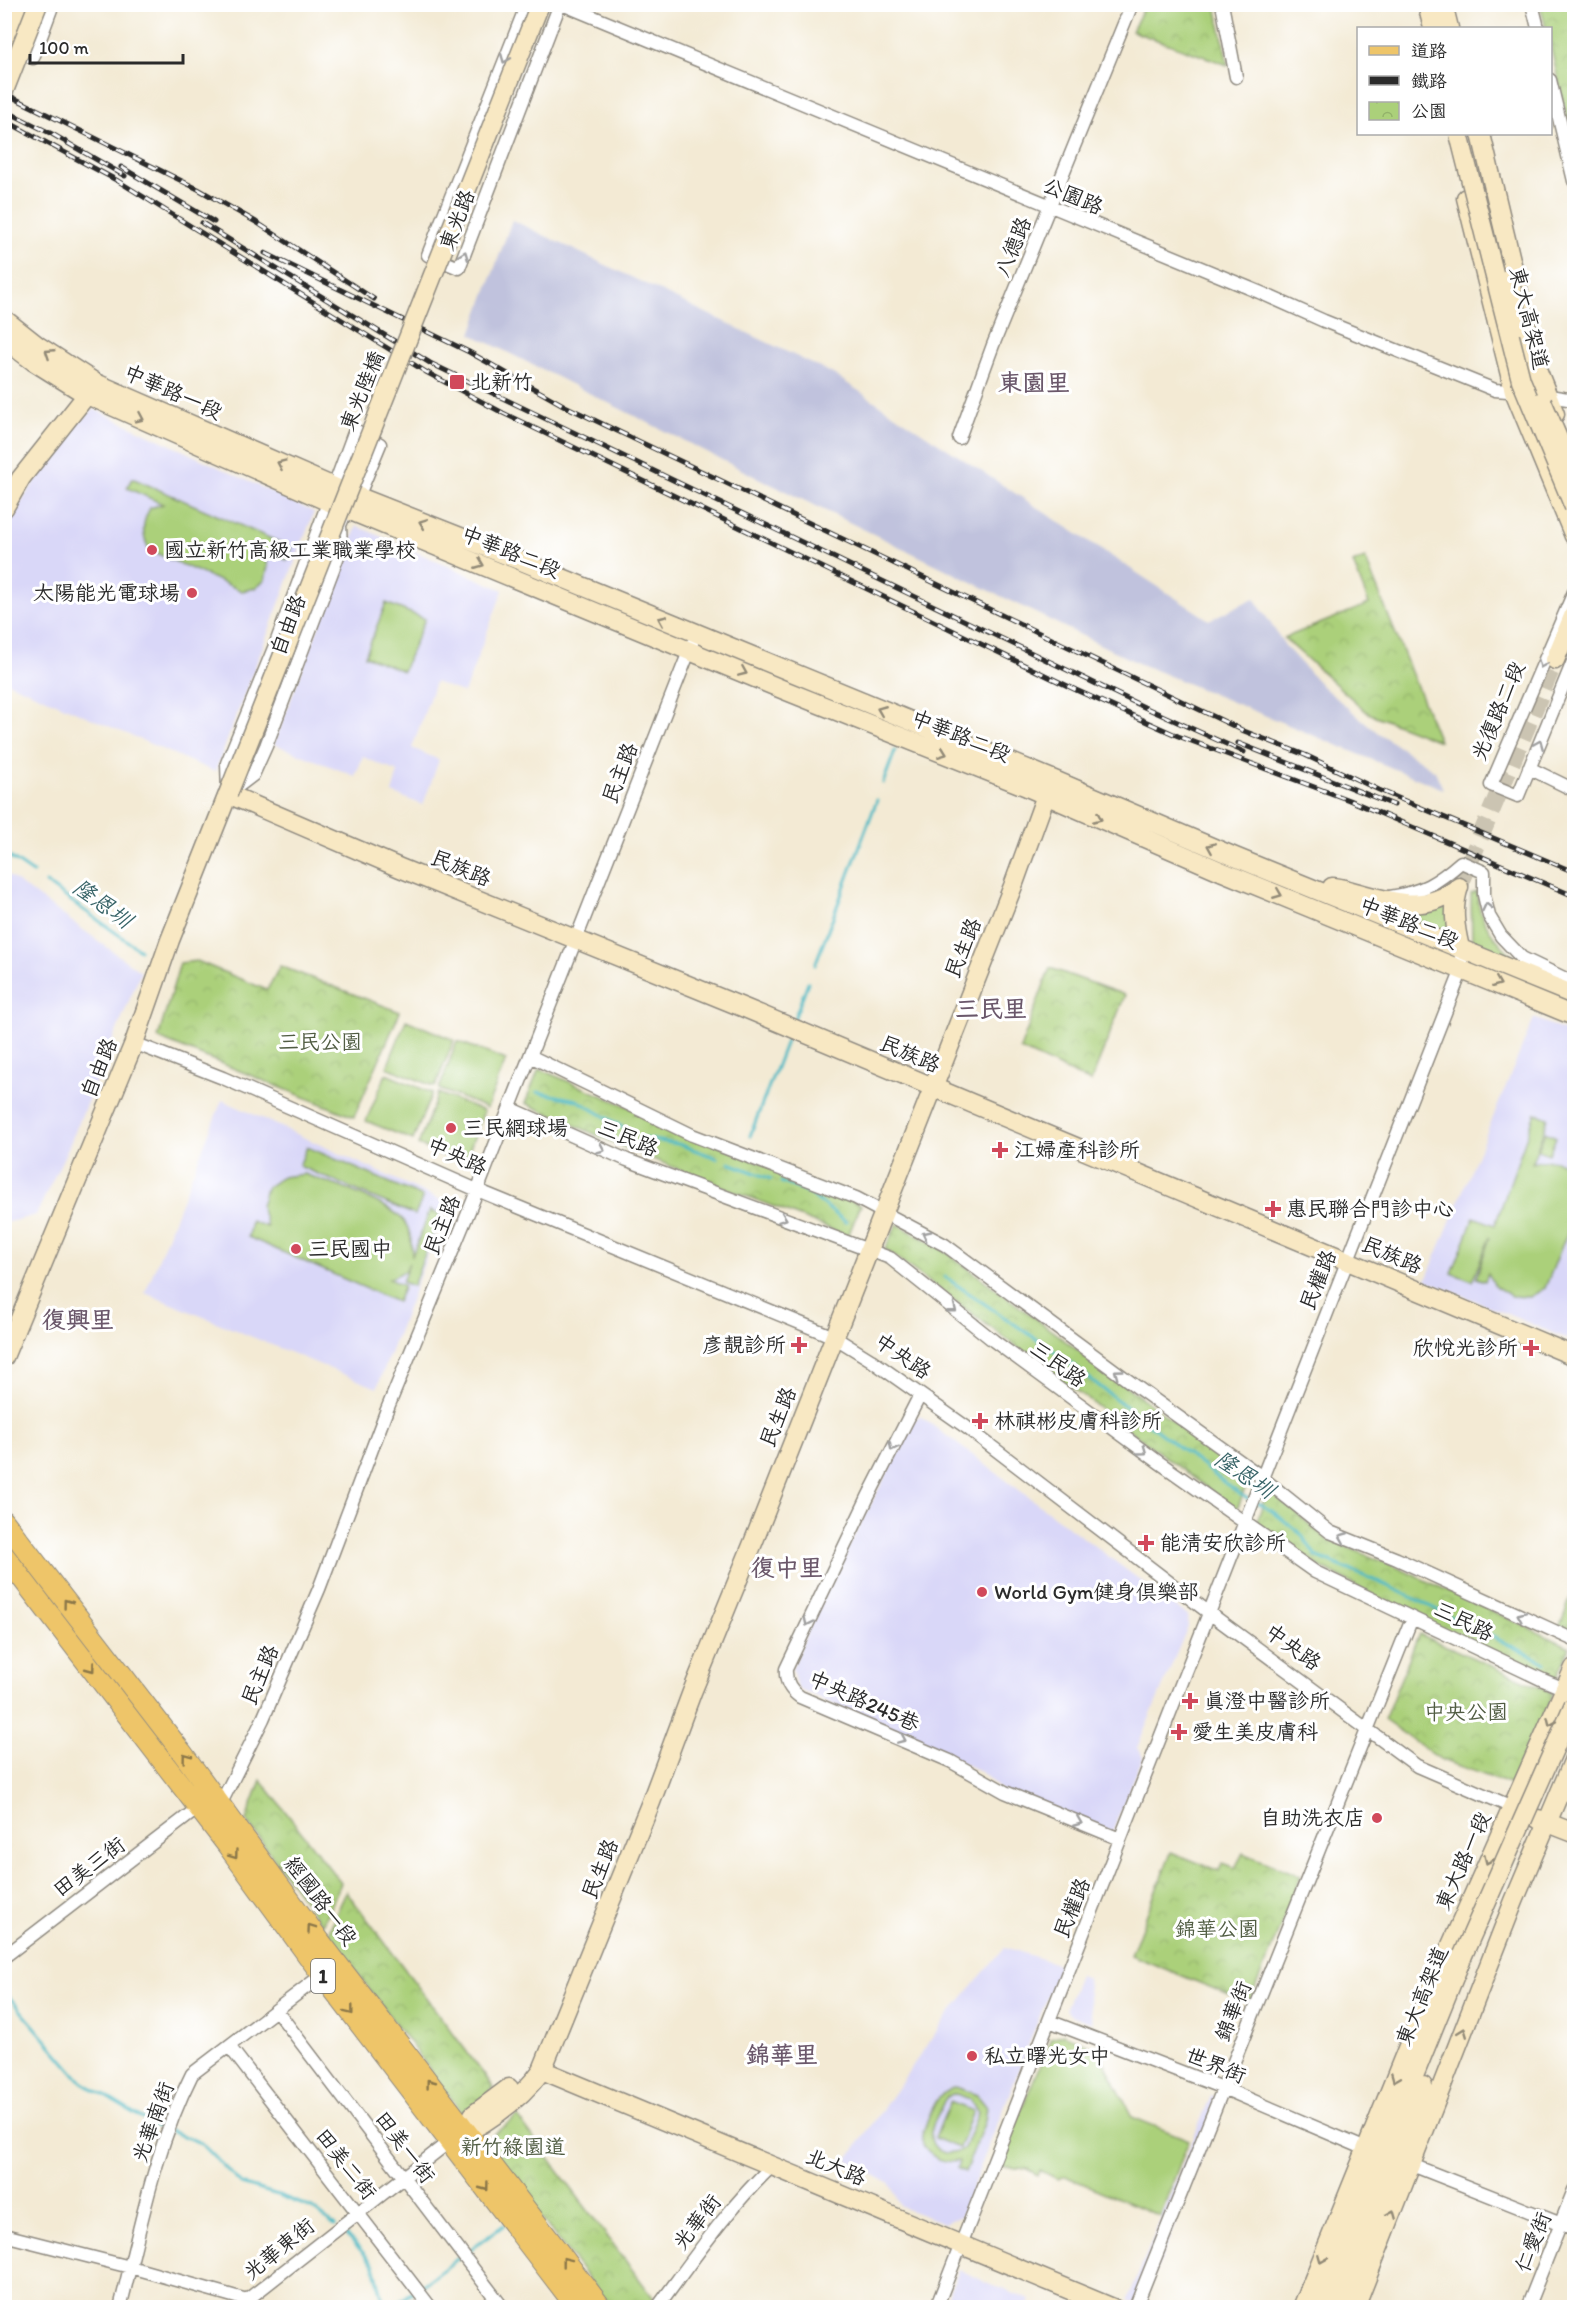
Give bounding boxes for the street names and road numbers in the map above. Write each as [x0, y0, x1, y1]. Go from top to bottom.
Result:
street label: 公園路 [1039, 172, 1107, 219]
street label: 東光路 [434, 186, 479, 254]
street label: 八德路 [989, 213, 1036, 281]
street label: 東大高架道 [1505, 264, 1554, 372]
street label: 東光陸橋 [334, 347, 389, 434]
street label: 中華路一段 [120, 359, 226, 424]
street label: 中華路二段 [458, 520, 565, 583]
street label: 自由路 [265, 591, 310, 659]
street label: 光復路二段 [1466, 658, 1530, 764]
street label: 中華路二段 [908, 704, 1015, 767]
street label: 民主路 [597, 739, 642, 807]
street label: 民族路 [427, 844, 495, 891]
street label: 中華路二段 [1356, 891, 1463, 954]
street label: 民生路 [939, 914, 986, 982]
street label: 民族路 [876, 1030, 944, 1077]
street label: 自由路 [75, 1034, 122, 1102]
street label: 三民路 [594, 1114, 662, 1161]
street label: 中央路 [423, 1131, 491, 1180]
street label: 民主路 [418, 1191, 465, 1259]
street label: 民族路 [1358, 1231, 1426, 1278]
street label: 民權路 [1294, 1246, 1341, 1314]
street label: 中央路 [870, 1327, 936, 1384]
street label: 三民路 [1025, 1335, 1091, 1392]
street label: 民生路 [754, 1383, 801, 1451]
street label: 三民路 [1430, 1596, 1498, 1646]
street label: 中央路 [1260, 1618, 1326, 1675]
street label: 民主路 [236, 1641, 283, 1709]
street label: 中央路245巷 [805, 1665, 924, 1736]
street label: 東大路一段 [1430, 1808, 1495, 1914]
street label: 田美三街 [48, 1831, 130, 1902]
street label: 民生路 [576, 1835, 623, 1903]
street label: 經國路一段 [280, 1851, 363, 1950]
street label: 民權路 [1048, 1874, 1095, 1942]
street label: 東大高架道 [1390, 1942, 1453, 2049]
road number: 1 [311, 1959, 335, 1993]
street label: 錦華街 [1209, 1977, 1256, 2045]
street label: 世界街 [1182, 2041, 1250, 2088]
street label: 光華南街 [126, 2078, 179, 2166]
street label: 田美一街 [370, 2106, 441, 2188]
street label: 田美二街 [311, 2123, 382, 2204]
street label: 北大路 [802, 2143, 870, 2190]
street label: 光華街 [667, 2189, 726, 2254]
street label: 仁愛街 [1509, 2208, 1556, 2276]
street label: 光華東街 [238, 2212, 319, 2285]

